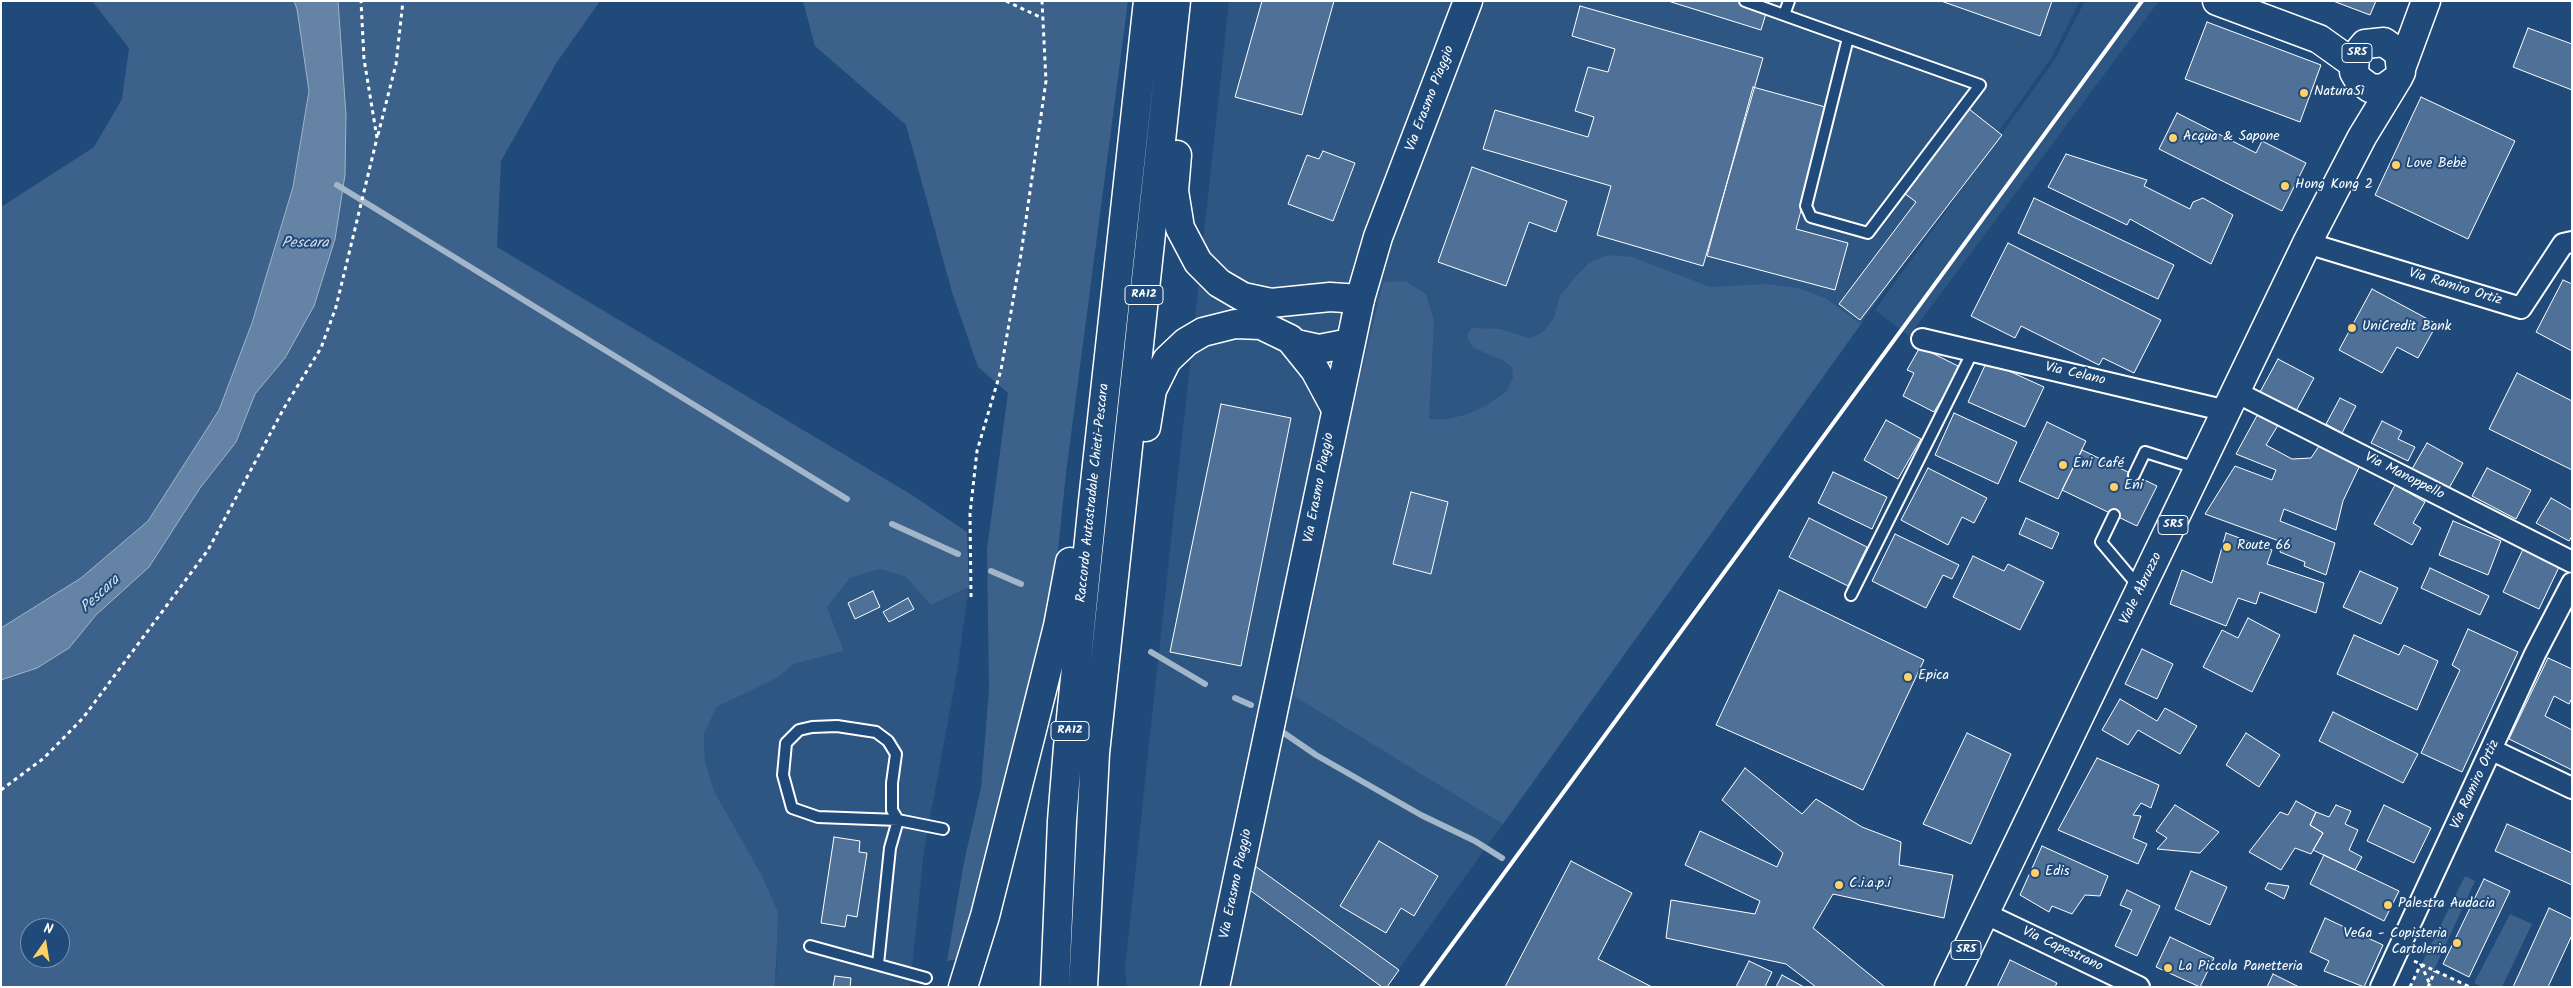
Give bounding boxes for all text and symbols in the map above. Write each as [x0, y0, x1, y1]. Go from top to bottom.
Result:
street label: Via Erasmo Piaggio [1403, 44, 1459, 154]
road number: SR5 [2342, 44, 2372, 62]
place label: NaturaSì [2314, 85, 2364, 101]
marker: NaturaSì [2298, 87, 2310, 99]
place label: Acqua & Sapone [2183, 130, 2280, 146]
marker: Acqua & Sapone [2167, 132, 2179, 144]
place label: Love Bebè [2406, 157, 2467, 173]
marker: Love Bebè [2390, 159, 2402, 171]
place label: Hong Kong 2 [2295, 178, 2373, 194]
marker: Hong Kong 2 [2279, 180, 2291, 192]
water label: Pescara [282, 235, 328, 253]
street label: Via Ramiro Ortiz [2406, 266, 2504, 310]
road number: RA12 [1125, 286, 1163, 304]
place label: UniCredit Bank [2362, 320, 2451, 336]
marker: UniCredit Bank [2346, 322, 2358, 334]
street label: Via Celano [2043, 360, 2107, 390]
street label: Raccordo Autostradale Chieti-Pescara [1074, 383, 1114, 603]
street label: Via Erasmo Piaggio [1301, 431, 1339, 545]
street label: Via Manoppello [2361, 450, 2447, 504]
place label: Eni Café [2073, 457, 2124, 473]
marker: Eni Café [2057, 459, 2069, 471]
place label: Eni [2124, 479, 2143, 495]
marker: Eni [2108, 481, 2120, 493]
road number: SR5 [2158, 516, 2188, 534]
place label: Route 66 [2237, 539, 2291, 555]
marker: Route 66 [2221, 541, 2233, 553]
street label: Viale Abruzzo [2117, 550, 2167, 628]
water label: Pescara [78, 572, 124, 618]
place label: Epica [1918, 669, 1949, 685]
marker: Epica [1902, 671, 1914, 683]
road number: RA12 [1051, 721, 1089, 740]
street label: Via Ramiro Ortiz [2448, 738, 2504, 832]
street label: Via Erasmo Piaggio [1217, 828, 1257, 940]
place label: Edis [2045, 865, 2069, 881]
marker: Edis [2029, 867, 2041, 879]
place label: C.i.a.p.i [1849, 877, 1891, 893]
marker: C.i.a.p.i [1833, 879, 1845, 891]
place label: Palestra Audacia [2398, 897, 2495, 913]
marker: Palestra Audacia [2382, 899, 2394, 911]
north arrow [20, 918, 70, 968]
text: N [41, 918, 55, 941]
street label: Via Capestrano [2019, 924, 2105, 976]
place label: VeGa - Copisteria Cartoleria [2344, 927, 2447, 960]
marker: VeGa - Copisteria Cartoleria [2451, 937, 2463, 949]
road number: SR5 [1951, 940, 1981, 960]
place label: La Piccola Panetteria [2178, 960, 2303, 976]
marker: La Piccola Panetteria [2162, 962, 2174, 974]

